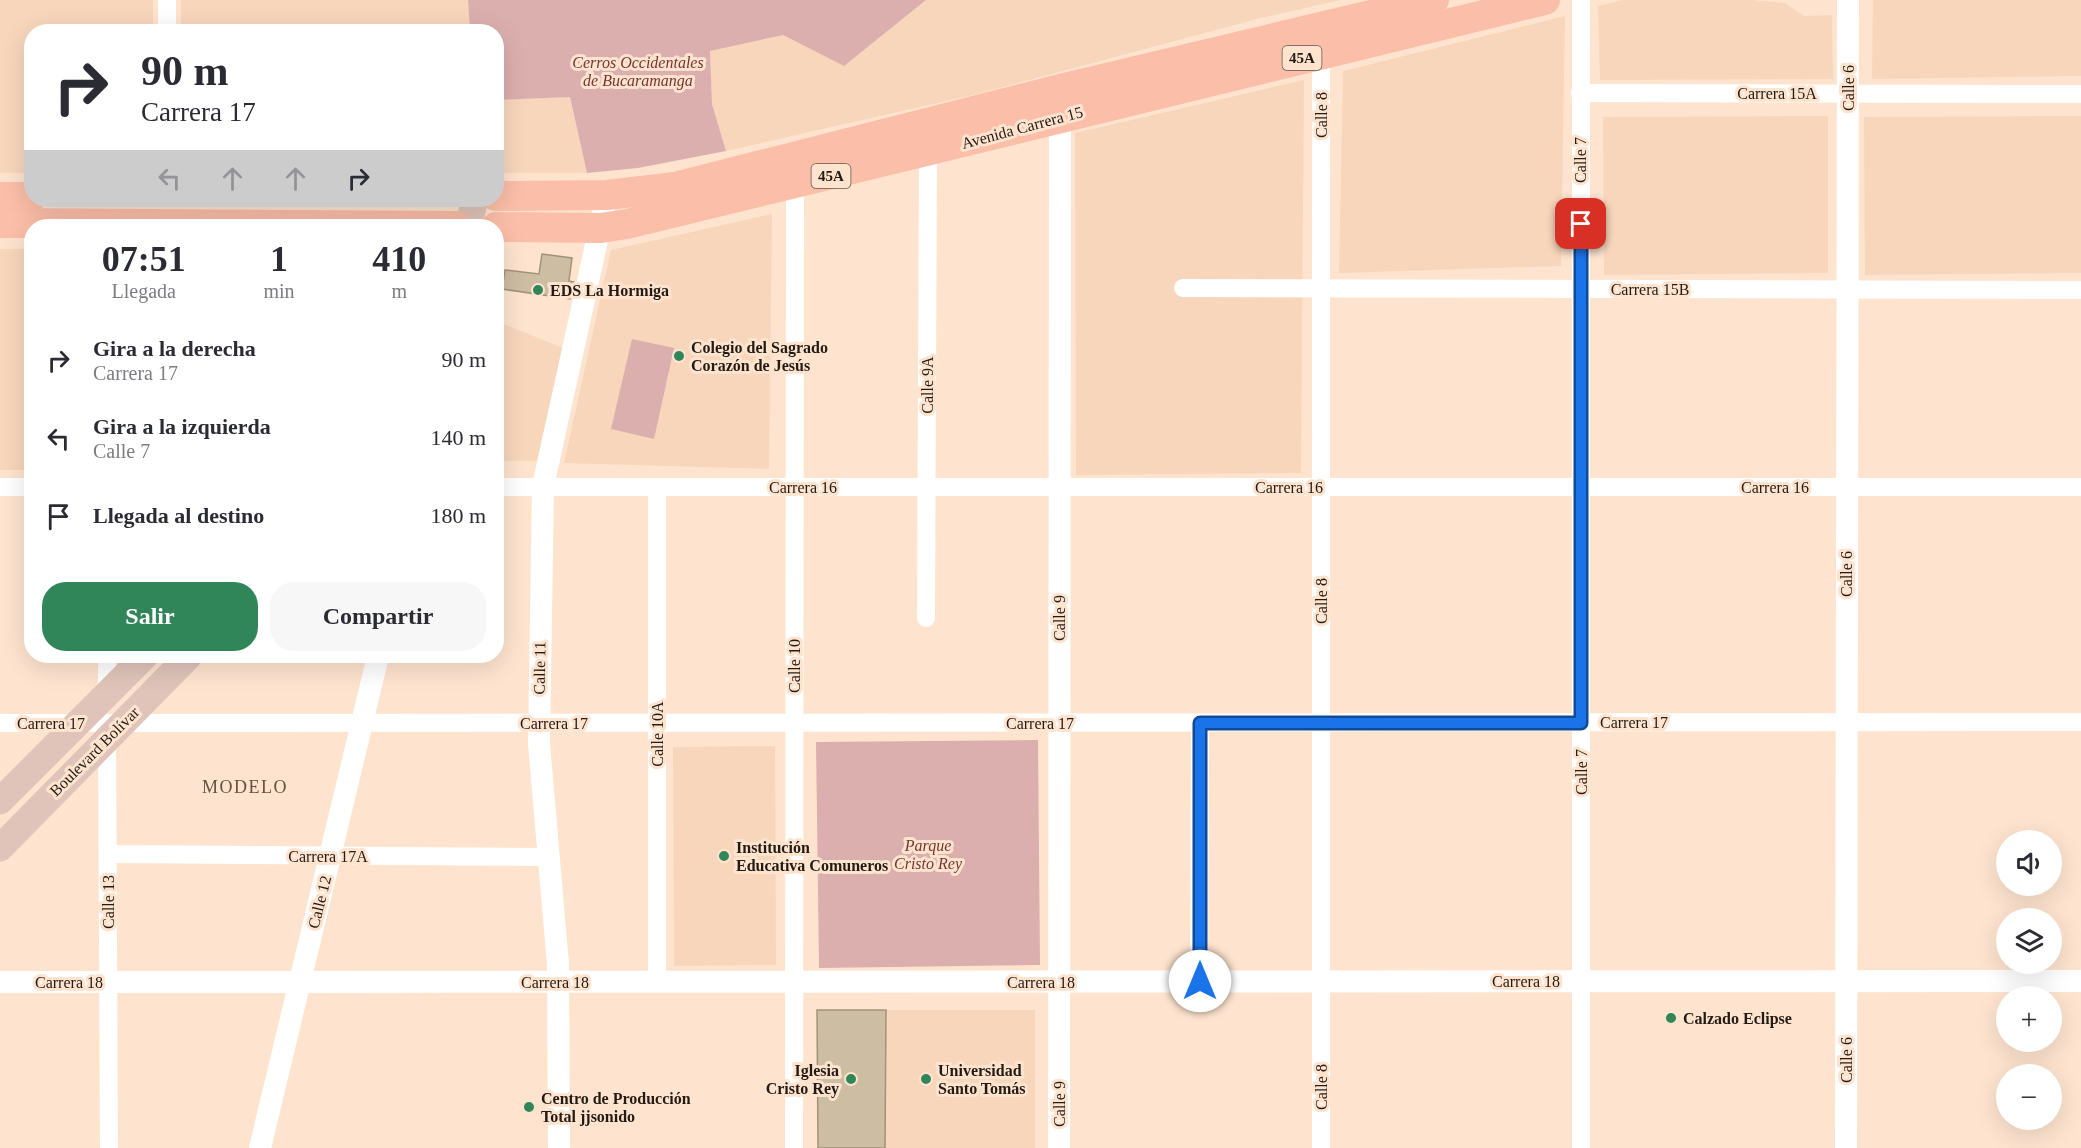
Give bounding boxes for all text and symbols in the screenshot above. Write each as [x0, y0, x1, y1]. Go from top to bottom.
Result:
road number: 45A [1282, 46, 1322, 70]
icon: right [42, 48, 120, 126]
text: 90 m [141, 48, 229, 94]
park label: Cerros Occidentales de Bucaramanga [572, 54, 704, 90]
street label: Calle 6 [1840, 65, 1857, 111]
street label: Carrera 15A [1737, 85, 1817, 102]
street label: Calle 8 [1313, 92, 1330, 138]
text: Carrera 17 [141, 97, 256, 127]
street label: Avenida Carrera 15 [960, 103, 1085, 152]
street label: Calle 7 [1572, 137, 1589, 183]
icon: left [153, 162, 186, 195]
icon: ahead [216, 162, 249, 195]
icon: ahead [279, 162, 312, 195]
icon: right [342, 162, 375, 195]
road number: 45A [812, 164, 850, 188]
pin [1555, 198, 1606, 249]
icon: arrive [1564, 207, 1597, 240]
text: 07:51 [102, 239, 186, 279]
text: 1 [270, 239, 288, 279]
text: 410 [372, 239, 426, 279]
text: Llegada [112, 280, 176, 302]
text: min [263, 280, 295, 302]
text: m [392, 280, 407, 302]
street label: Carrera 15B [1611, 281, 1689, 298]
place label: EDS La Hormiga [550, 282, 669, 300]
marker: EDS La Hormiga [531, 283, 545, 297]
text: Gira a la derecha [93, 336, 256, 361]
place label: Colegio del Sagrado Corazón de Jesús [691, 339, 828, 374]
icon: right [42, 344, 75, 377]
text: 90 m [441, 347, 486, 372]
marker: Colegio del Sagrado Corazón de Jesús [672, 349, 686, 363]
street label: Calle 9A [919, 356, 936, 414]
text: Carrera 17 [93, 362, 178, 384]
text: Gira a la izquierda [93, 414, 271, 439]
icon: left [42, 422, 75, 455]
text: 140 m [430, 425, 486, 450]
text: Calle 7 [93, 440, 150, 462]
street label: Carrera 16 [769, 479, 837, 496]
street label: Carrera 16 [1255, 479, 1323, 496]
street label: Carrera 16 [1741, 479, 1809, 496]
icon: arrive [42, 500, 75, 533]
text: Llegada al destino [93, 503, 264, 528]
text: 180 m [430, 503, 486, 528]
street label: Calle 6 [1838, 551, 1855, 597]
street label: Calle 8 [1313, 578, 1330, 624]
button: Salir [42, 582, 258, 651]
button: Compartir [270, 582, 486, 651]
street label: Calle 9 [1051, 595, 1068, 641]
street label: Calle 10 [786, 639, 803, 693]
street label: Calle 11 [531, 641, 548, 695]
street label: Calle 10A [649, 701, 666, 767]
street label: Boulevard Bolívar [46, 703, 143, 799]
street label: Carrera 17 [1600, 714, 1668, 731]
street label: Carrera 17 [17, 715, 85, 732]
street label: Carrera 17 [520, 715, 588, 732]
street label: Carrera 17 [1006, 715, 1074, 732]
street label: Calle 7 [1573, 749, 1590, 795]
district label: MODELO [202, 777, 288, 797]
map controls [1996, 830, 2062, 1130]
button: sound [1996, 830, 2062, 896]
park label: Parque Cristo Rey [894, 837, 963, 873]
place label: Institución Educativa Comuneros [736, 839, 888, 874]
street label: Carrera 17A [288, 848, 368, 865]
marker: Institución Educativa Comuneros [717, 849, 731, 863]
street label: Calle 12 [305, 874, 334, 930]
street label: Calle 13 [100, 875, 117, 929]
button: layers [1996, 908, 2062, 974]
position arrow [1168, 949, 1232, 1013]
street label: Carrera 18 [1492, 973, 1560, 990]
street label: Carrera 18 [35, 974, 103, 991]
street label: Carrera 18 [521, 974, 589, 991]
street label: Carrera 18 [1007, 974, 1075, 991]
button: + [1996, 986, 2062, 1052]
place label: Calzado Eclipse [1683, 1010, 1792, 1028]
marker: Calzado Eclipse [1664, 1011, 1678, 1025]
street label: Calle 6 [1838, 1037, 1855, 1083]
place label: Iglesia Cristo Rey [766, 1062, 839, 1098]
place label: Universidad Santo Tomás [938, 1062, 1026, 1097]
street label: Calle 8 [1313, 1064, 1330, 1110]
button: − [1996, 1064, 2062, 1130]
marker: Iglesia Cristo Rey [844, 1072, 858, 1086]
marker: Universidad Santo Tomás [919, 1072, 933, 1086]
street label: Calle 9 [1051, 1081, 1068, 1127]
place label: Centro de Producción Total jjsonido [541, 1090, 691, 1126]
marker: Centro de Producción Total jjsonido [522, 1100, 536, 1114]

